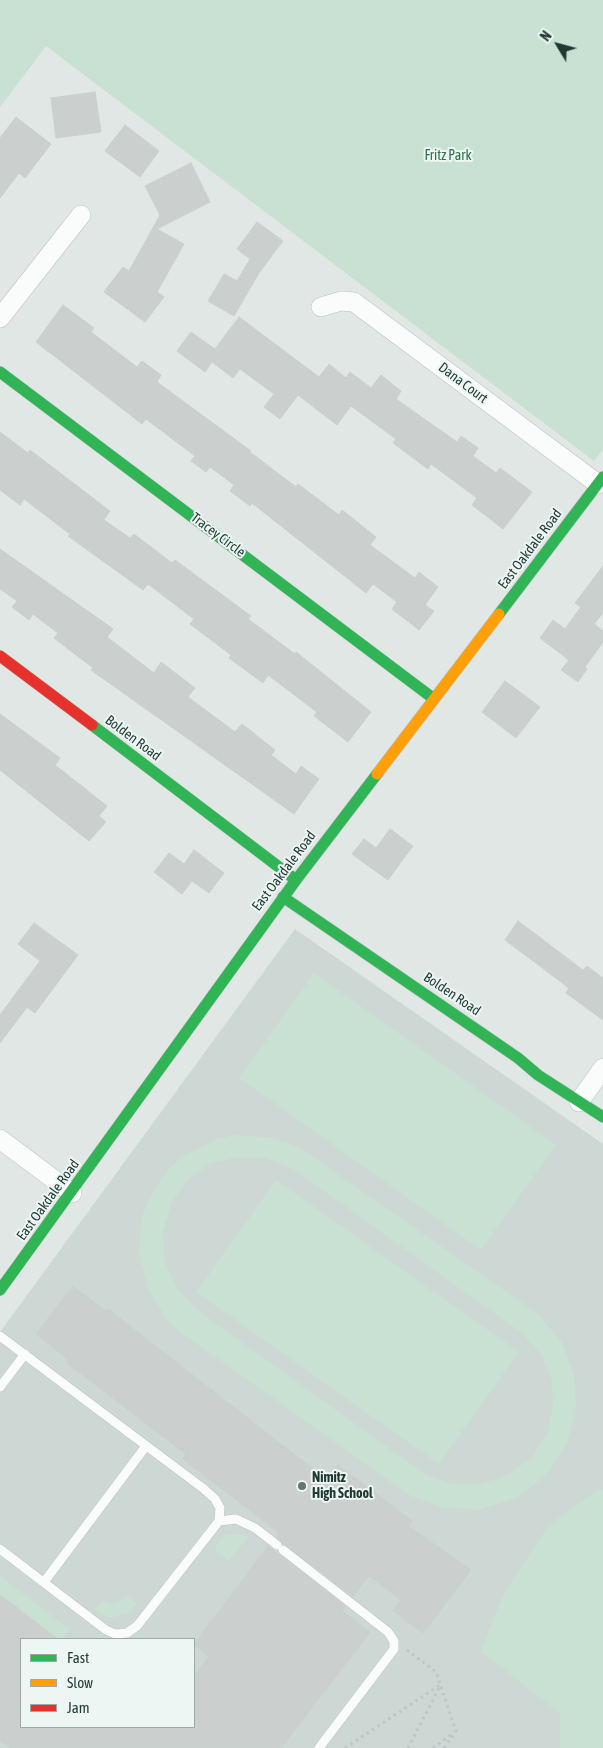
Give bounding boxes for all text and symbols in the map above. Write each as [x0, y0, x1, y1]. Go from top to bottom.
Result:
north arrow [533, 20, 583, 70]
text: N [537, 28, 555, 44]
park label: Fritz Park [424, 148, 472, 164]
street label: Dana Court [435, 359, 491, 407]
street label: East Oakdale Road [495, 506, 565, 592]
street label: Tracey Circle [188, 509, 248, 561]
street label: Bolden Road [102, 712, 164, 764]
street label: East Oakdale Road [249, 828, 319, 914]
street label: Bolden Road [420, 969, 484, 1019]
street label: East Oakdale Road [13, 1156, 83, 1244]
place label: Nimitz High School [312, 1470, 373, 1502]
marker: Nimitz High School [296, 1480, 308, 1492]
legend [20, 1638, 195, 1728]
text: Fast [67, 1649, 89, 1666]
text: Slow [67, 1674, 93, 1691]
text: Jam [67, 1699, 90, 1716]

